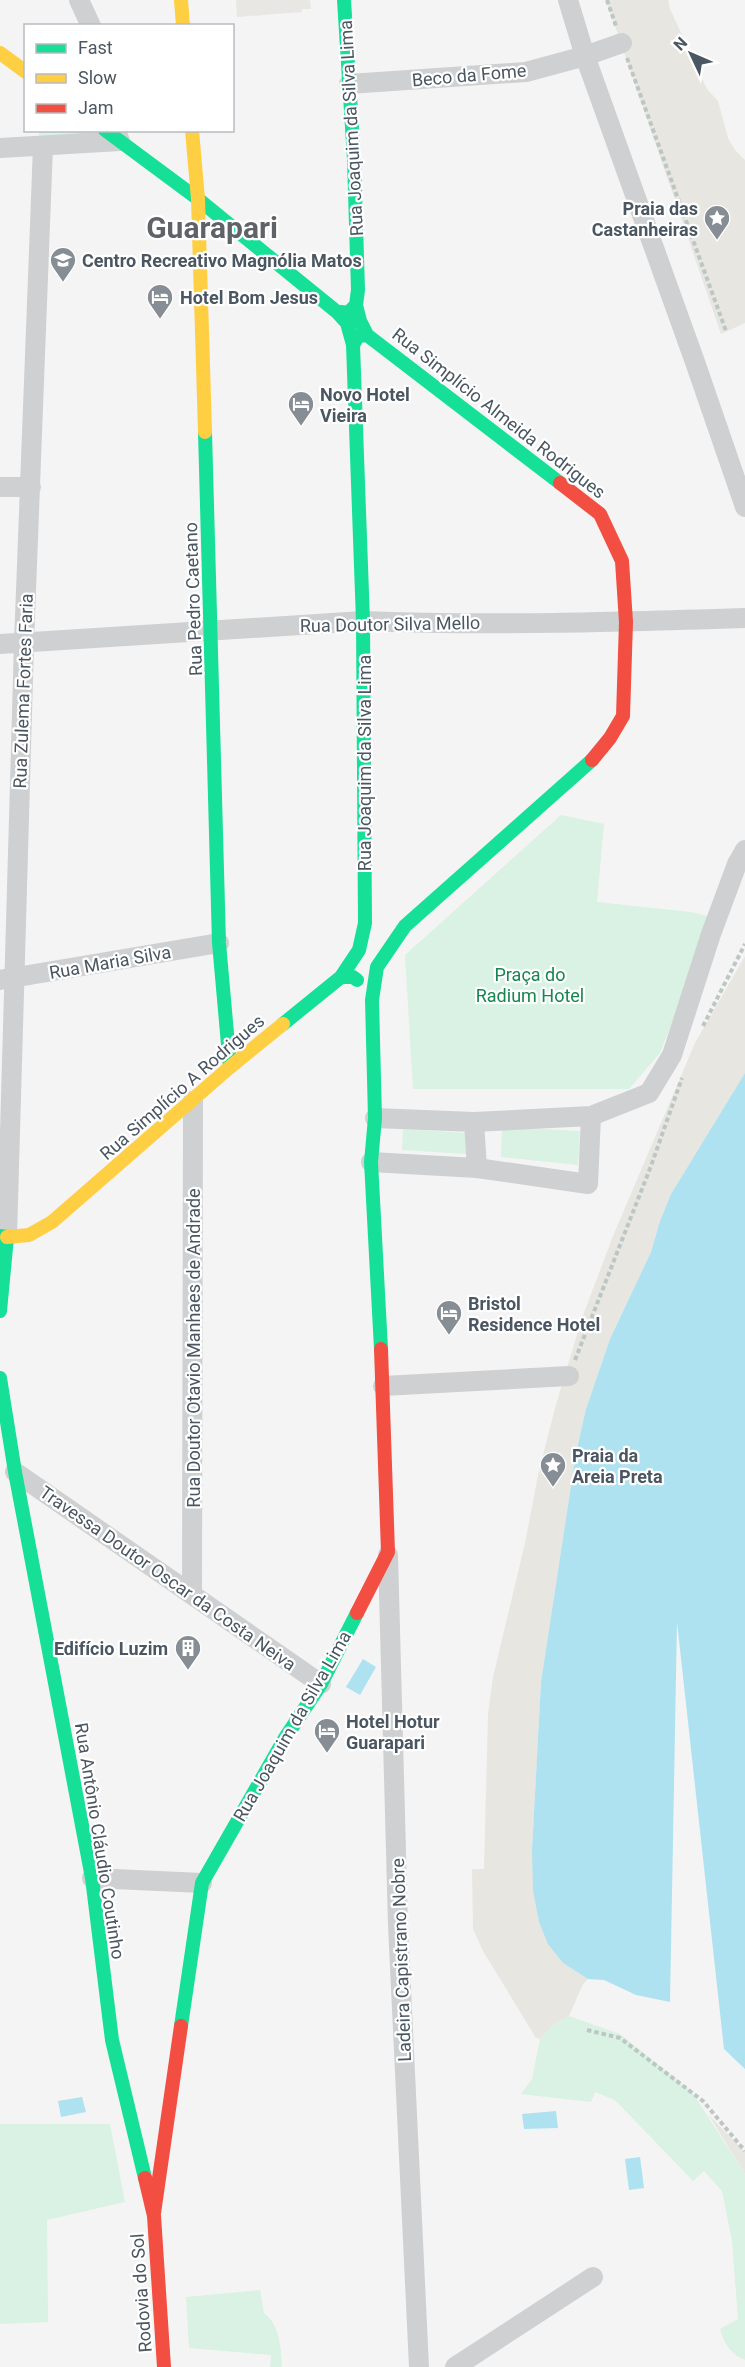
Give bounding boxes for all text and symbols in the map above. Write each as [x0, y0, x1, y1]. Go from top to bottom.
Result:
street label: Rua Joaquim da Silva Lima [335, 19, 367, 237]
legend [24, 24, 234, 132]
north arrow [661, 24, 721, 84]
text: N [670, 33, 691, 55]
text: Fast [78, 37, 113, 58]
street label: Beco da Fome [411, 60, 527, 90]
text: Slow [78, 67, 117, 88]
text: Jam [78, 97, 114, 118]
place label: Praia das Castanheiras [592, 198, 698, 240]
place icon: Praia das Castanheiras [702, 203, 732, 241]
district label: Guarapari [146, 210, 278, 245]
school or university icon: Centro Recreativo Magnólia Matos [48, 245, 78, 283]
place label: Centro Recreativo Magnólia Matos [82, 250, 362, 271]
hotel icon: Hotel Bom Jesus [145, 282, 175, 320]
place label: Hotel Bom Jesus [180, 287, 318, 308]
street label: Rua Simplício Almeida Rodrigues [388, 323, 610, 503]
place label: Novo Hotel Vieira [320, 384, 410, 426]
hotel icon: Novo Hotel Vieira [286, 389, 316, 427]
street label: Rua Pedro Caetano [180, 522, 206, 676]
street label: Rua Zulema Fortes Faria [9, 593, 37, 789]
street label: Rua Doutor Silva Mello [300, 612, 480, 636]
street label: Rua Joaquim da Silva Lima [354, 655, 375, 871]
street label: Rua Maria Silva [47, 941, 173, 983]
park label: Praça do Radium Hotel [476, 964, 584, 1006]
street label: Rua Simplício A Rodrigues [96, 1010, 268, 1164]
street label: Rua Doutor Otavio Manhaes de Andrade [183, 1188, 204, 1508]
place label: Bristol Residence Hotel [468, 1293, 600, 1335]
hotel icon: Bristol Residence Hotel [434, 1298, 464, 1336]
place label: Praia da Areia Preta [572, 1445, 663, 1487]
place icon: Praia da Areia Preta [538, 1450, 568, 1488]
street label: Travessa Doutor Oscar da Costa Neiva [36, 1481, 300, 1675]
street label: Rua Joaquim da Silva Lima [229, 1627, 355, 1825]
building icon: Edifício Luzim [173, 1633, 203, 1671]
place label: Edifício Luzim [54, 1638, 168, 1659]
place label: Hotel Hotur Guarapari [346, 1711, 440, 1753]
hotel icon: Hotel Hotur Guarapari [312, 1716, 342, 1754]
street label: Rua Antônio Cláudio Coutinho [71, 1721, 129, 1961]
street label: Ladeira Capistrano Nobre [387, 1858, 415, 2062]
street label: Rodovia do Sol [126, 2233, 156, 2353]

